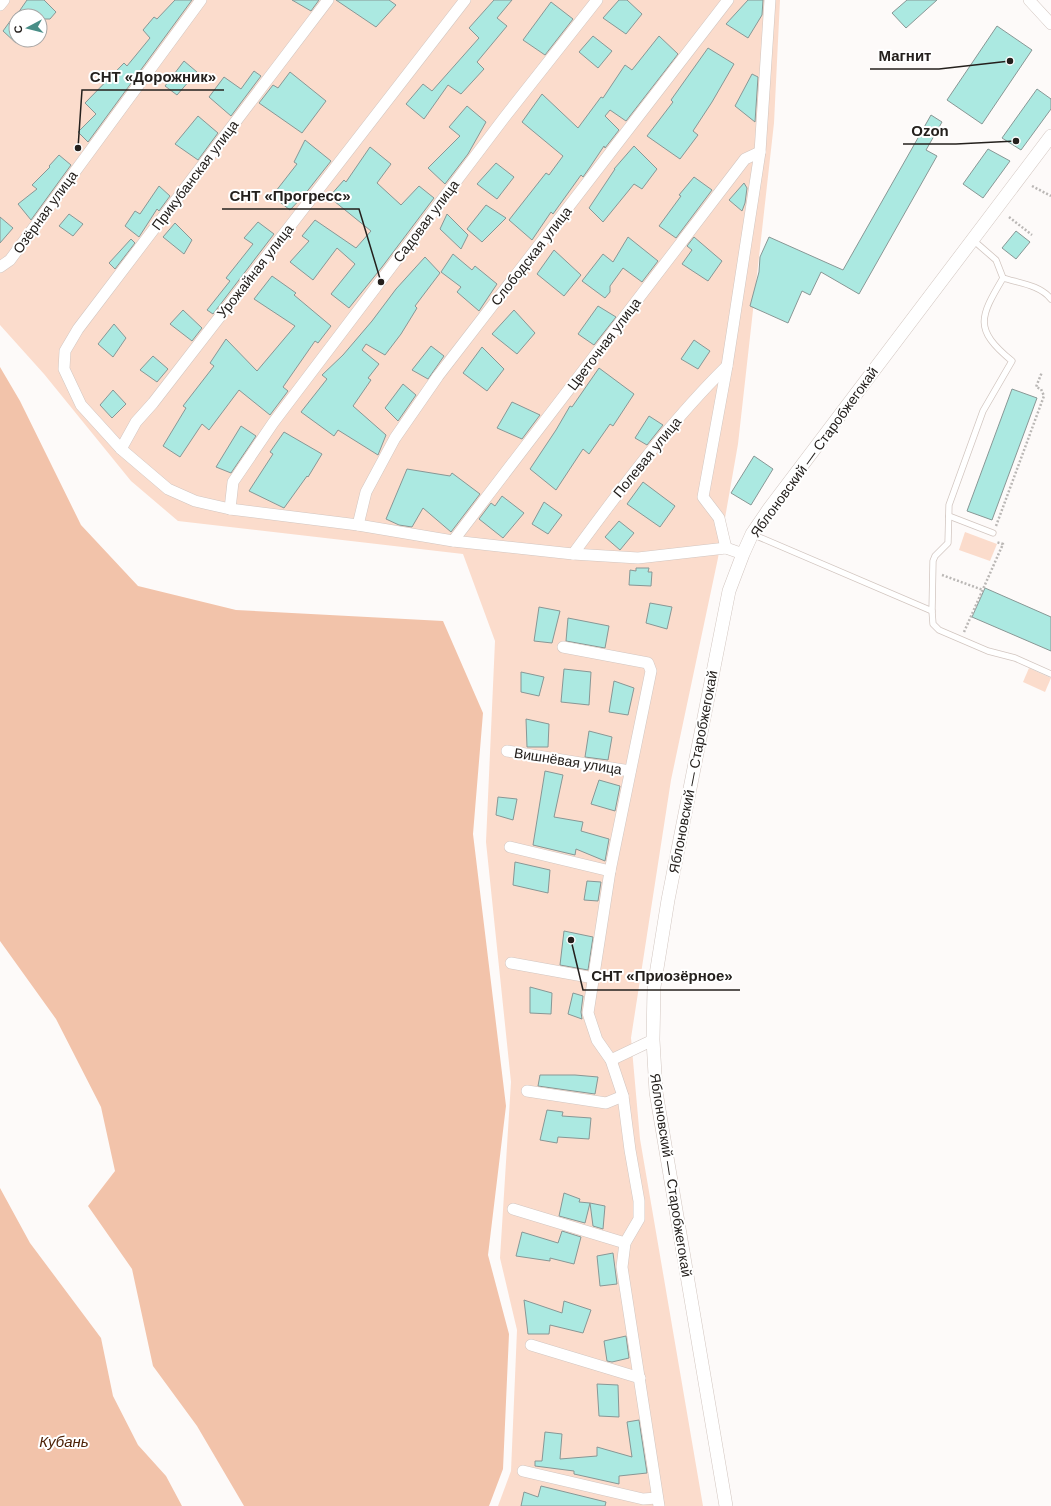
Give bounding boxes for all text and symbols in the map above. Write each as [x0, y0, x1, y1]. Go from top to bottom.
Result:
north arrow [8, 8, 48, 48]
text: С [12, 24, 25, 34]
callout: Магнит [870, 42, 939, 69]
text: Магнит [879, 47, 931, 64]
callout: СНТ «Дорожник» [82, 63, 224, 90]
text: СНТ «Дорожник» [90, 68, 216, 85]
street label: Прикубанская улица [148, 117, 242, 233]
callout: Ozon [903, 117, 956, 144]
text: Ozon [911, 122, 949, 139]
street label: Озёрная улица [10, 167, 81, 256]
street label: Садовая улица [390, 176, 462, 265]
callout: СНТ «Прогресс» [222, 182, 359, 209]
text: СНТ «Прогресс» [229, 187, 351, 204]
street label: Слободская улица [487, 203, 575, 309]
street label: Урожайная улица [214, 221, 297, 321]
street label: Цветочная улица [564, 295, 644, 393]
street label: Яблоновский — Старобжегокай [747, 364, 881, 540]
street label: Полевая улица [610, 414, 684, 500]
street label: Яблоновский — Старобжегокай [665, 669, 721, 875]
street label: Вишнёвая улица [513, 745, 623, 777]
callout: СНТ «Приозёрное» [583, 963, 740, 990]
text: СНТ «Приозёрное» [591, 967, 733, 984]
street label: Яблоновский — Старобжегокай [647, 1072, 695, 1278]
water label: Кубань [39, 1433, 89, 1450]

